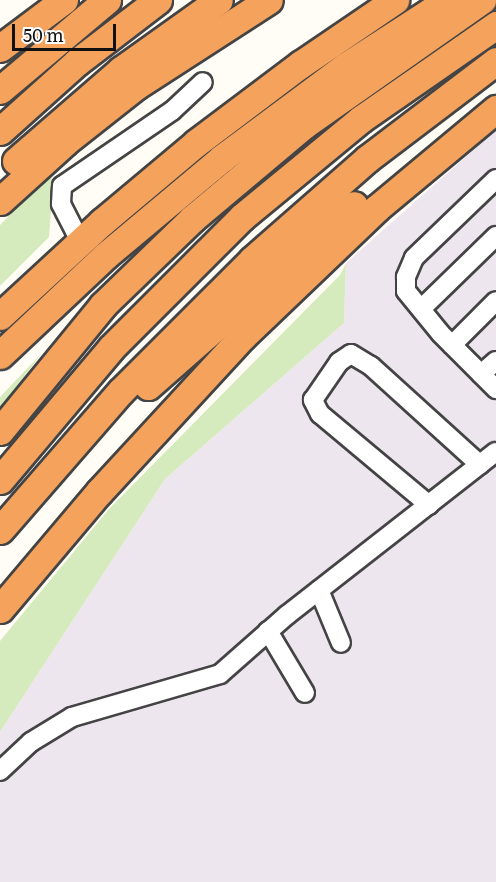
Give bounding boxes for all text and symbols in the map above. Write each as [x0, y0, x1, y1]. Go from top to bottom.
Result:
scale bar [15, 12, 118, 50]
text: 50 m [23, 21, 64, 48]

